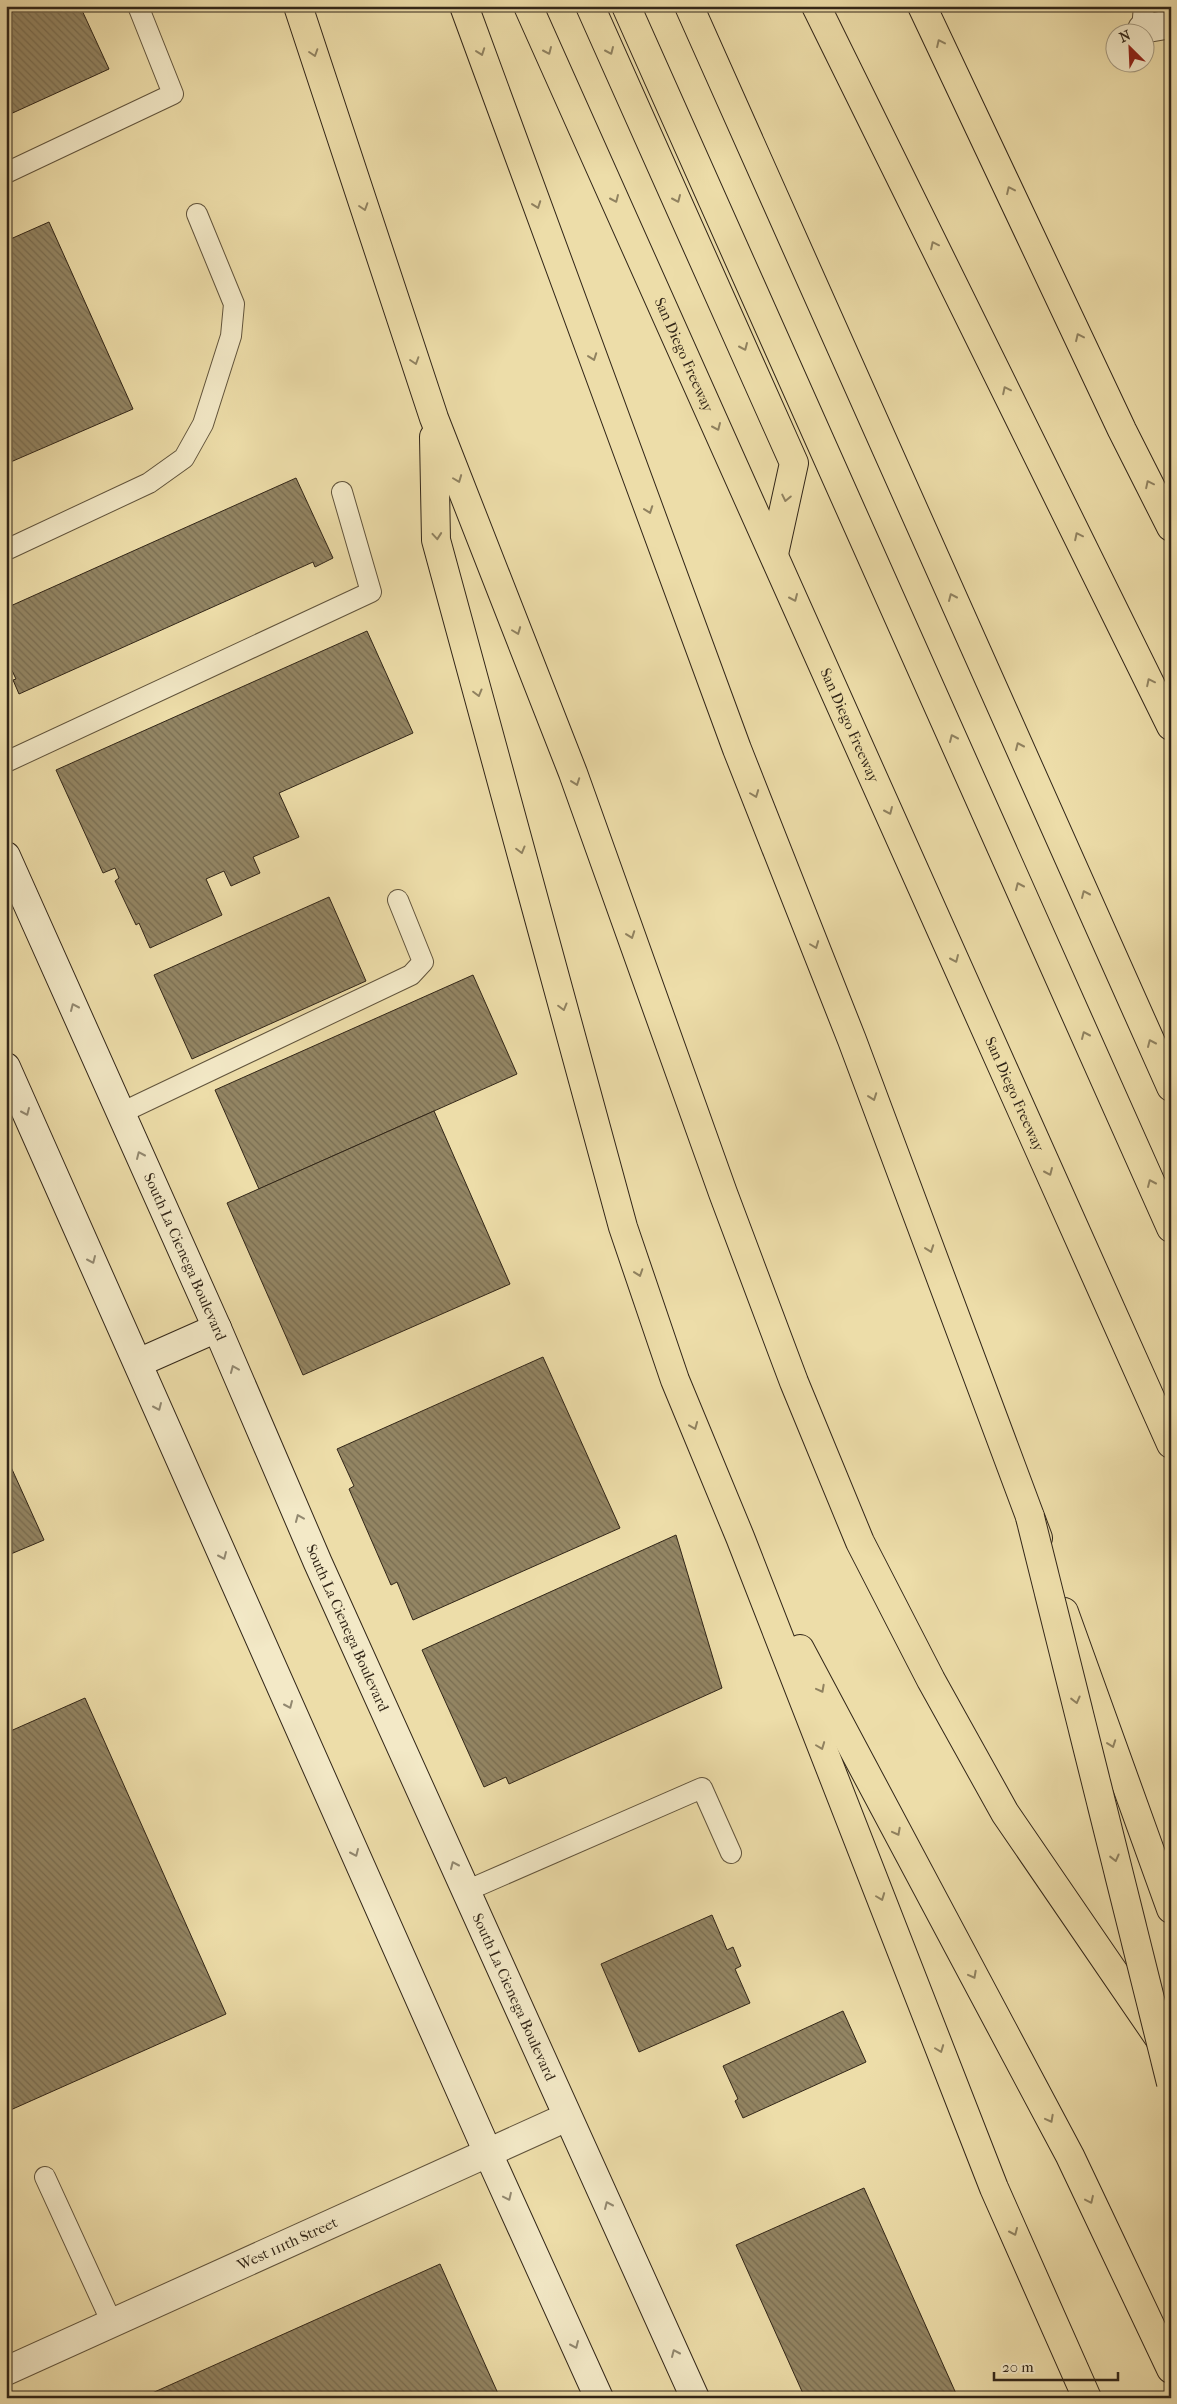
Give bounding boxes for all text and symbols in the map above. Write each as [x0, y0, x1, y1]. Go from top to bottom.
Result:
north arrow [1104, 22, 1154, 72]
text: N [1117, 27, 1134, 47]
one-way arrow [936, 39, 946, 48]
one-way arrow [542, 46, 553, 55]
one-way arrow [603, 46, 614, 55]
one-way arrow [475, 47, 485, 56]
one-way arrow [308, 48, 318, 56]
one-way arrow [1006, 186, 1016, 195]
one-way arrow [608, 194, 619, 203]
one-way arrow [670, 194, 681, 203]
one-way arrow [531, 200, 541, 208]
one-way arrow [359, 202, 369, 211]
one-way arrow [930, 241, 940, 250]
street label: San Diego Freeway [651, 295, 718, 416]
one-way arrow [1075, 333, 1085, 342]
one-way arrow [737, 342, 748, 351]
one-way arrow [587, 352, 597, 361]
one-way arrow [409, 357, 419, 365]
one-way arrow [1002, 386, 1012, 395]
one-way arrow [711, 422, 722, 431]
one-way arrow [452, 475, 462, 483]
one-way arrow [1145, 480, 1155, 489]
one-way arrow [781, 494, 792, 502]
one-way arrow [643, 505, 653, 513]
one-way arrow [1074, 532, 1084, 541]
one-way arrow [431, 533, 442, 541]
one-way arrow [787, 593, 798, 602]
one-way arrow [949, 594, 959, 603]
one-way arrow [511, 626, 521, 635]
street label: San Diego Freeway [816, 665, 883, 786]
one-way arrow [1145, 678, 1156, 687]
one-way arrow [472, 689, 483, 698]
one-way arrow [949, 734, 960, 743]
one-way arrow [1014, 742, 1025, 751]
one-way arrow [570, 777, 580, 786]
one-way arrow [749, 789, 759, 798]
one-way arrow [882, 806, 893, 815]
one-way arrow [515, 846, 525, 854]
one-way arrow [1015, 882, 1026, 891]
one-way arrow [1080, 890, 1091, 899]
one-way arrow [625, 930, 635, 939]
one-way arrow [808, 940, 819, 949]
one-way arrow [948, 954, 959, 963]
one-way arrow [558, 1002, 568, 1011]
one-way arrow [69, 1003, 80, 1012]
one-way arrow [1081, 1031, 1091, 1040]
street label: San Diego Freeway [981, 1034, 1048, 1155]
one-way arrow [1146, 1039, 1157, 1048]
one-way arrow [867, 1092, 877, 1100]
one-way arrow [20, 1107, 30, 1116]
one-way arrow [135, 1151, 146, 1160]
one-way arrow [1043, 1167, 1054, 1176]
street label: South La Cienega Boulevard [140, 1170, 231, 1344]
one-way arrow [1147, 1179, 1157, 1188]
one-way arrow [924, 1244, 934, 1253]
one-way arrow [86, 1255, 97, 1264]
one-way arrow [633, 1268, 643, 1277]
one-way arrow [230, 1365, 241, 1374]
one-way arrow [151, 1402, 162, 1411]
one-way arrow [688, 1421, 699, 1430]
one-way arrow [294, 1514, 305, 1523]
street label: South La Cienega Boulevard [302, 1541, 393, 1715]
one-way arrow [217, 1551, 228, 1560]
one-way arrow [814, 1683, 824, 1692]
one-way arrow [1070, 1696, 1080, 1704]
one-way arrow [283, 1700, 294, 1709]
one-way arrow [1106, 1739, 1116, 1748]
one-way arrow [815, 1741, 826, 1750]
one-way arrow [891, 1827, 901, 1836]
one-way arrow [348, 1848, 359, 1857]
one-way arrow [1109, 1853, 1120, 1862]
one-way arrow [450, 1861, 461, 1870]
one-way arrow [874, 1892, 885, 1901]
street label: South La Cienega Boulevard [468, 1910, 560, 2084]
one-way arrow [967, 1970, 977, 1979]
one-way arrow [933, 2044, 944, 2053]
one-way arrow [1044, 2114, 1054, 2123]
one-way arrow [502, 2192, 512, 2201]
one-way arrow [1084, 2195, 1095, 2204]
one-way arrow [604, 2201, 614, 2210]
street label: West 111th Street [234, 2213, 341, 2274]
one-way arrow [1007, 2227, 1018, 2236]
one-way arrow [569, 2340, 580, 2349]
one-way arrow [671, 2349, 681, 2358]
scale bar [994, 2349, 1118, 2381]
text: 20 m [1002, 2358, 1034, 2376]

